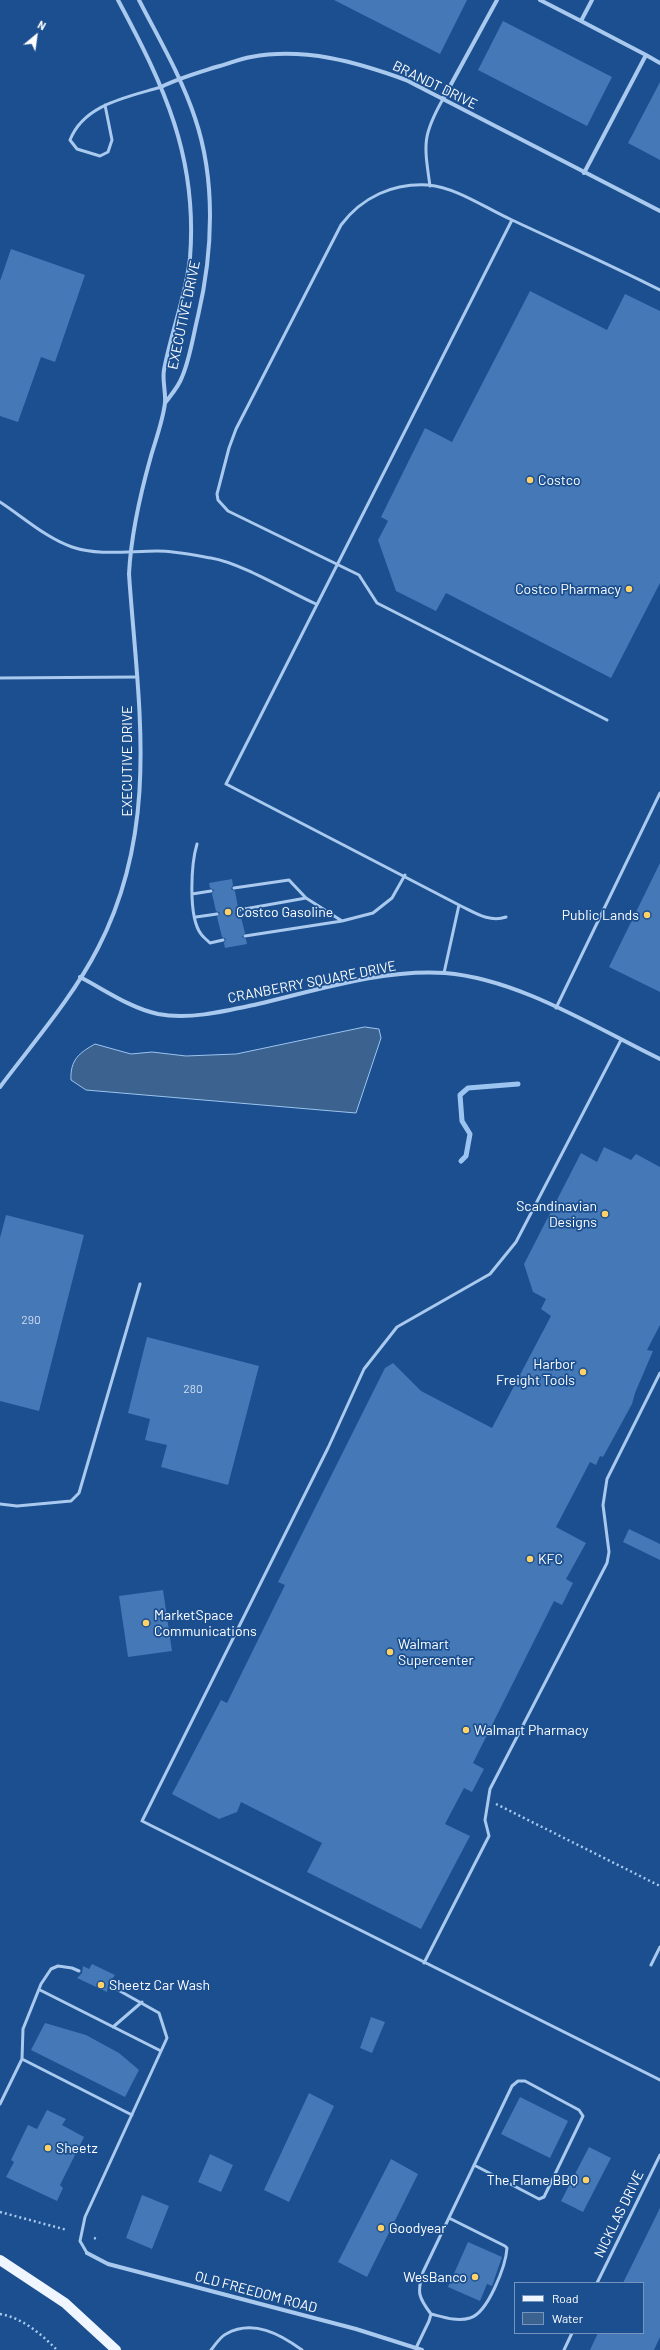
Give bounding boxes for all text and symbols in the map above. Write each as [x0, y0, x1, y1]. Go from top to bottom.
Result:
north arrow [16, 16, 56, 56]
text: N [36, 18, 48, 33]
street label: BRANDT DRIVE [390, 57, 480, 113]
street label: EXECUTIVE DRIVE [164, 259, 204, 371]
place label: Costco [538, 472, 581, 488]
marker: Costco [525, 475, 535, 485]
place label: Costco Pharmacy [515, 581, 621, 597]
marker: Costco Pharmacy [624, 584, 634, 594]
street label: EXECUTIVE DRIVE [119, 706, 135, 816]
place label: Costco Gasoline [236, 904, 333, 920]
marker: Costco Gasoline [223, 907, 233, 917]
place label: Public Lands [562, 907, 639, 923]
marker: Public Lands [642, 910, 652, 920]
street label: CRANBERRY SQUARE DRIVE [226, 957, 398, 1007]
place label: Scandinavian Designs [516, 1198, 597, 1230]
marker: Scandinavian Designs [600, 1209, 610, 1219]
house number: 290 [21, 1313, 41, 1327]
place label: Harbor Freight Tools [496, 1356, 575, 1388]
marker: Harbor Freight Tools [578, 1367, 588, 1377]
house number: 280 [183, 1382, 203, 1396]
place label: KFC [538, 1551, 563, 1567]
marker: KFC [525, 1554, 535, 1564]
place label: MarketSpace Communications [154, 1607, 257, 1640]
marker: MarketSpace Communications [141, 1618, 151, 1628]
place label: Walmart Supercenter [398, 1636, 473, 1668]
marker: Walmart Supercenter [385, 1647, 395, 1657]
place label: Walmart Pharmacy [474, 1722, 588, 1738]
marker: Walmart Pharmacy [461, 1725, 471, 1735]
place label: Sheetz Car Wash [109, 1977, 210, 1993]
marker: Sheetz Car Wash [96, 1980, 106, 1990]
place label: Sheetz [56, 2140, 98, 2156]
marker: Sheetz [43, 2143, 53, 2153]
street label: NICKLAS DRIVE [591, 2168, 647, 2260]
place label: The Flame BBQ [487, 2172, 578, 2188]
marker: The Flame BBQ [581, 2175, 591, 2185]
place label: Goodyear [389, 2220, 446, 2236]
marker: Goodyear [376, 2223, 386, 2233]
street label: OLD FREEDOM ROAD [193, 2268, 319, 2316]
place label: WesBanco [403, 2269, 467, 2285]
marker: WesBanco [470, 2272, 480, 2282]
legend [514, 2282, 644, 2334]
text: Road [552, 2291, 579, 2305]
text: Water [552, 2311, 583, 2325]

